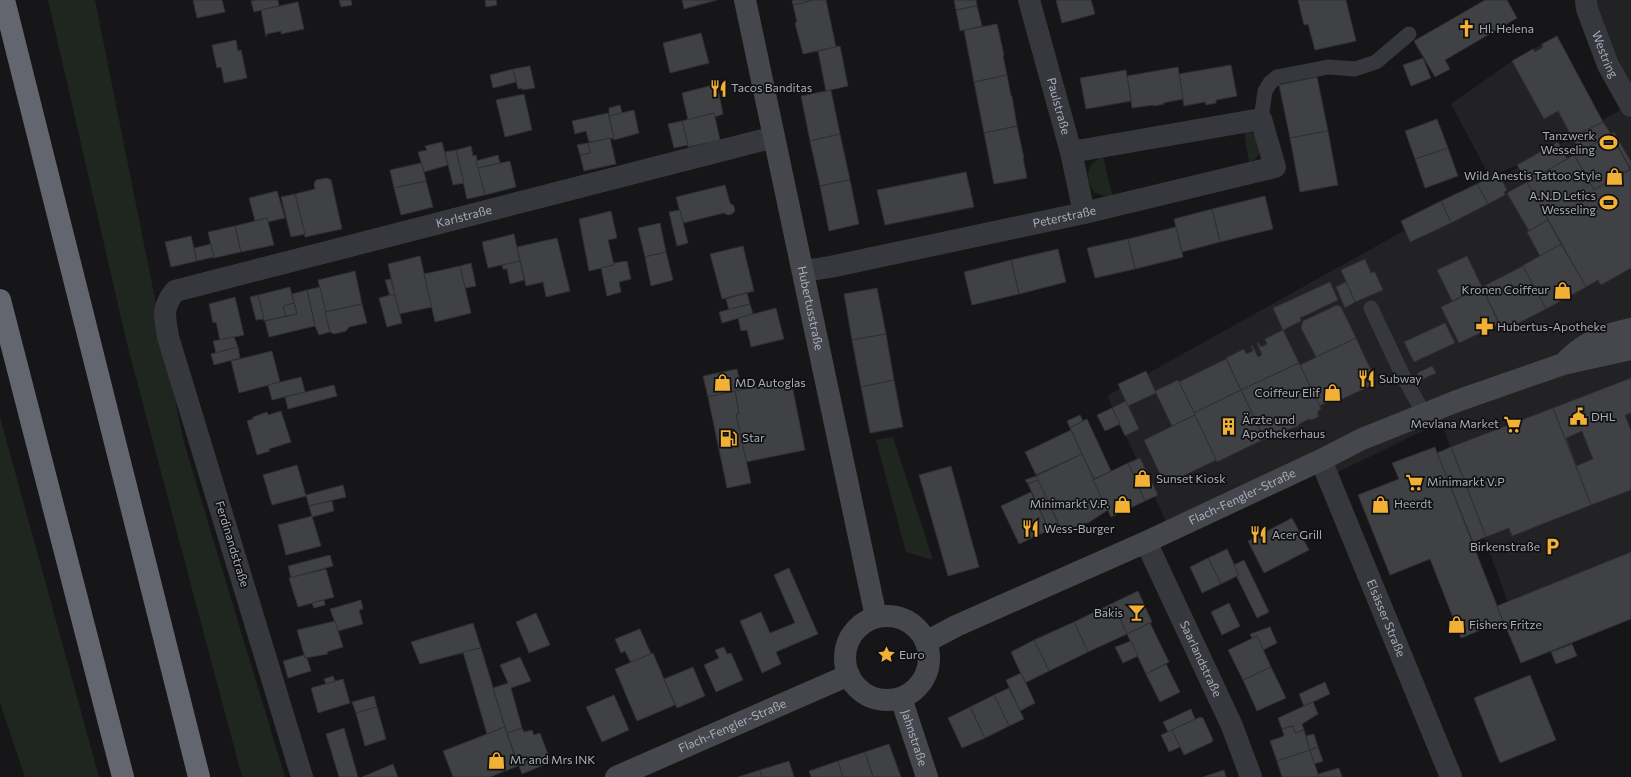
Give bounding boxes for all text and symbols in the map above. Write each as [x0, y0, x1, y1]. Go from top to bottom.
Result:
church icon: Hl. Helena [1456, 19, 1476, 39]
place label: Hl. Helena [1479, 21, 1534, 35]
street label: Westring [1590, 29, 1622, 80]
street label: Paulstraße [1045, 76, 1074, 136]
restaurant icon: Tacos Banditas [708, 78, 728, 98]
place label: Tacos Banditas [731, 80, 812, 94]
place label: Tanzwerk Wesseling [1541, 128, 1595, 156]
sports icon: Tanzwerk Wesseling [1598, 133, 1618, 153]
shop icon: Wild Anestis Tattoo Style [1604, 166, 1624, 186]
place label: Wild Anestis Tattoo Style [1464, 168, 1601, 182]
place label: A.N.D Letics Wesseling [1529, 188, 1596, 216]
sports icon: A.N.D Letics Wesseling [1599, 193, 1619, 213]
street label: Karlstraße [434, 202, 493, 230]
street label: Peterstraße [1031, 202, 1097, 230]
street label: Hubertusstraße [796, 264, 827, 351]
shop icon: Kronen Coiffeur [1552, 280, 1572, 300]
place label: Kronen Coiffeur [1462, 282, 1549, 296]
pharmacy icon: Hubertus-Apotheke [1474, 317, 1494, 337]
place label: Hubertus-Apotheke [1497, 319, 1606, 333]
restaurant icon: Subway [1356, 369, 1376, 389]
place label: Subway [1379, 371, 1422, 385]
shop icon: MD Autoglas [712, 373, 732, 393]
place label: MD Autoglas [735, 375, 806, 389]
shop icon: Coiffeur Elif [1323, 383, 1343, 403]
place label: Coiffeur Elif [1254, 385, 1320, 399]
public building icon: DHL [1568, 407, 1588, 427]
place label: DHL [1591, 409, 1616, 423]
place label: Ärzte und Apothekerhaus [1242, 412, 1325, 440]
supermarket icon: Mevlana Market [1502, 414, 1522, 434]
place label: Mevlana Market [1411, 416, 1499, 430]
building icon: Ärzte und Apothekerhaus [1219, 417, 1239, 437]
fuel station icon: Star [719, 428, 739, 448]
place label: Star [742, 430, 765, 444]
street label: Flach-Fengler-Straße [1186, 465, 1297, 527]
shop icon: Sunset Kiosk [1133, 469, 1153, 489]
place label: Sunset Kiosk [1156, 471, 1226, 485]
supermarket icon: Minimarkt V.P [1404, 472, 1424, 492]
place label: Minimarkt V.P [1427, 474, 1505, 488]
shop icon: Minimarkt V.P. [1112, 494, 1132, 514]
shop icon: Heerdt [1371, 494, 1391, 514]
place label: Minimarkt V.P. [1030, 496, 1109, 510]
place label: Heerdt [1394, 496, 1432, 510]
street label: Ferdinandstraße [213, 499, 253, 589]
restaurant icon: Wess-Burger [1021, 519, 1041, 539]
place label: Wess-Burger [1044, 521, 1115, 535]
restaurant icon: Acer Grill [1249, 525, 1269, 545]
place label: Acer Grill [1272, 527, 1322, 541]
parking icon: Birkenstraße [1543, 537, 1563, 557]
place label: Birkenstraße [1470, 539, 1540, 553]
street label: Elsässer Straße [1365, 577, 1409, 659]
bar icon: Bakis [1126, 603, 1146, 623]
place label: Bakis [1094, 605, 1123, 619]
shop icon: Fishers Fritze [1446, 615, 1466, 635]
place label: Fishers Fritze [1469, 617, 1542, 631]
street label: Saarlandstraße [1178, 618, 1225, 699]
place icon: Euro [876, 645, 896, 665]
place label: Euro [899, 647, 925, 661]
street label: Flach-Fengler-Straße [676, 695, 788, 755]
street label: Jahnstraße [898, 708, 931, 768]
shop icon: Mr and Mrs INK [487, 750, 507, 770]
place label: Mr and Mrs INK [510, 752, 595, 766]

